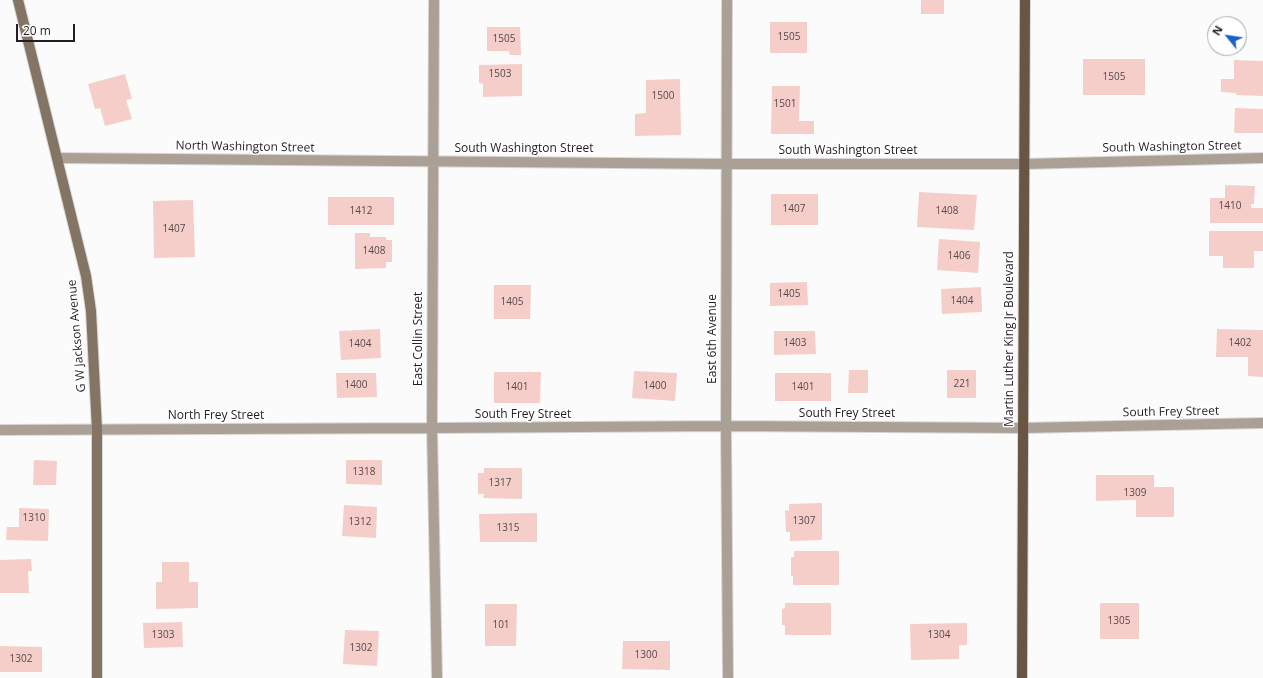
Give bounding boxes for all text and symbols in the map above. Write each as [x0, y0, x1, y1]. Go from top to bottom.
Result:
scale bar [18, 16, 77, 42]
north arrow [1207, 16, 1247, 56]
text: 20 m [23, 22, 51, 39]
text: N [1208, 23, 1226, 38]
house number: 1505 [778, 31, 800, 43]
house number: 1505 [493, 33, 515, 45]
house number: 1503 [489, 68, 511, 80]
house number: 1505 [1103, 71, 1125, 83]
house number: 1500 [652, 90, 674, 102]
house number: 1501 [774, 98, 796, 110]
street label: North Washington Street [175, 139, 315, 155]
street label: South Washington Street [1102, 139, 1242, 155]
street label: South Washington Street [454, 142, 594, 156]
street label: South Washington Street [778, 144, 918, 158]
house number: 1410 [1219, 200, 1241, 212]
house number: 1407 [783, 203, 805, 215]
house number: 1412 [350, 205, 372, 217]
house number: 1408 [936, 205, 958, 217]
house number: 1407 [163, 223, 185, 235]
house number: 1408 [363, 245, 385, 257]
house number: 1406 [948, 250, 970, 262]
street label: Martin Luther King Jr Boulevard [1003, 251, 1017, 427]
street label: G W Jackson Avenue [65, 279, 89, 393]
house number: 1405 [778, 288, 800, 300]
street label: East Collin Street [412, 292, 426, 386]
street label: East 6th Avenue [706, 294, 720, 384]
house number: 1404 [951, 295, 973, 307]
house number: 1405 [501, 296, 523, 308]
house number: 1403 [784, 337, 806, 349]
house number: 1402 [1229, 337, 1251, 349]
house number: 1404 [349, 338, 371, 350]
house number: 221 [953, 378, 971, 390]
house number: 1400 [345, 379, 367, 391]
house number: 1400 [644, 380, 666, 392]
house number: 1401 [506, 381, 528, 393]
house number: 1401 [792, 381, 814, 393]
street label: South Frey Street [1123, 404, 1219, 420]
street label: South Frey Street [799, 407, 895, 421]
street label: South Frey Street [475, 408, 571, 422]
street label: North Frey Street [168, 409, 264, 423]
house number: 1318 [353, 466, 375, 478]
house number: 1317 [489, 477, 511, 489]
house number: 1309 [1124, 487, 1146, 499]
house number: 1310 [23, 512, 45, 524]
house number: 1307 [793, 515, 815, 527]
house number: 1312 [349, 516, 371, 528]
house number: 1315 [497, 522, 519, 534]
house number: 1305 [1108, 615, 1130, 627]
house number: 101 [492, 619, 510, 631]
house number: 1303 [152, 629, 174, 641]
house number: 1304 [928, 629, 950, 641]
house number: 1302 [350, 642, 372, 654]
house number: 1300 [635, 649, 657, 661]
house number: 1302 [10, 653, 32, 665]

